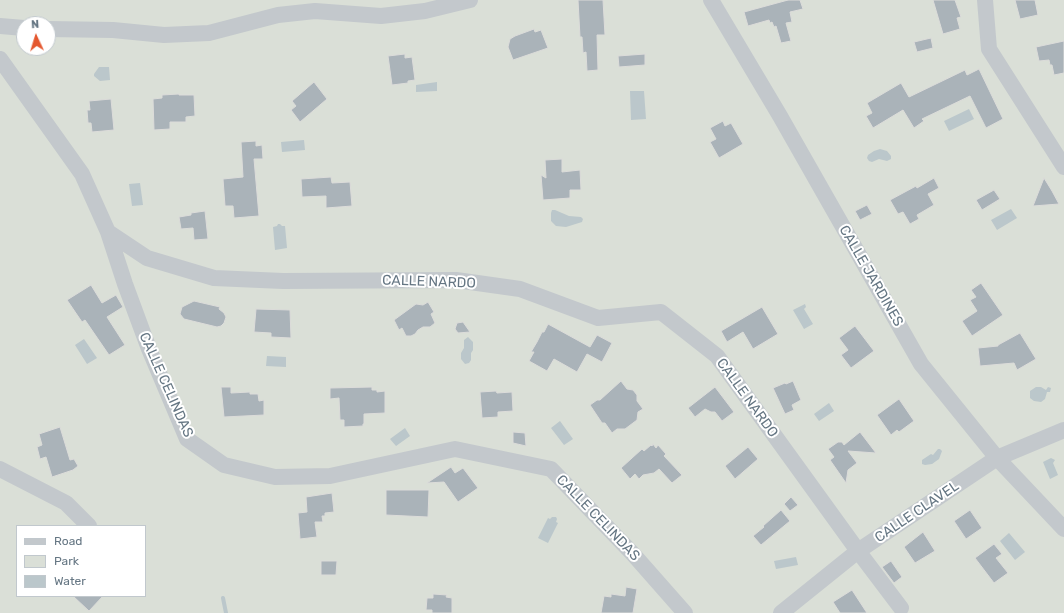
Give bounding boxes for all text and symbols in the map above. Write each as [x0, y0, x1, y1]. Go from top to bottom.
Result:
north arrow [16, 16, 56, 56]
text: N [31, 18, 40, 31]
street label: CALLE JARDINES [835, 222, 907, 330]
street label: CALLE NARDO [382, 272, 476, 292]
street label: CALLE CELINDAS [135, 330, 197, 440]
street label: CALLE NARDO [713, 355, 781, 441]
street label: CALLE CELINDAS [553, 472, 643, 564]
street label: CALLE CLAVEL [872, 478, 962, 546]
legend [16, 525, 146, 597]
text: Road [54, 534, 82, 548]
text: Park [54, 554, 79, 568]
text: Water [54, 574, 86, 588]

